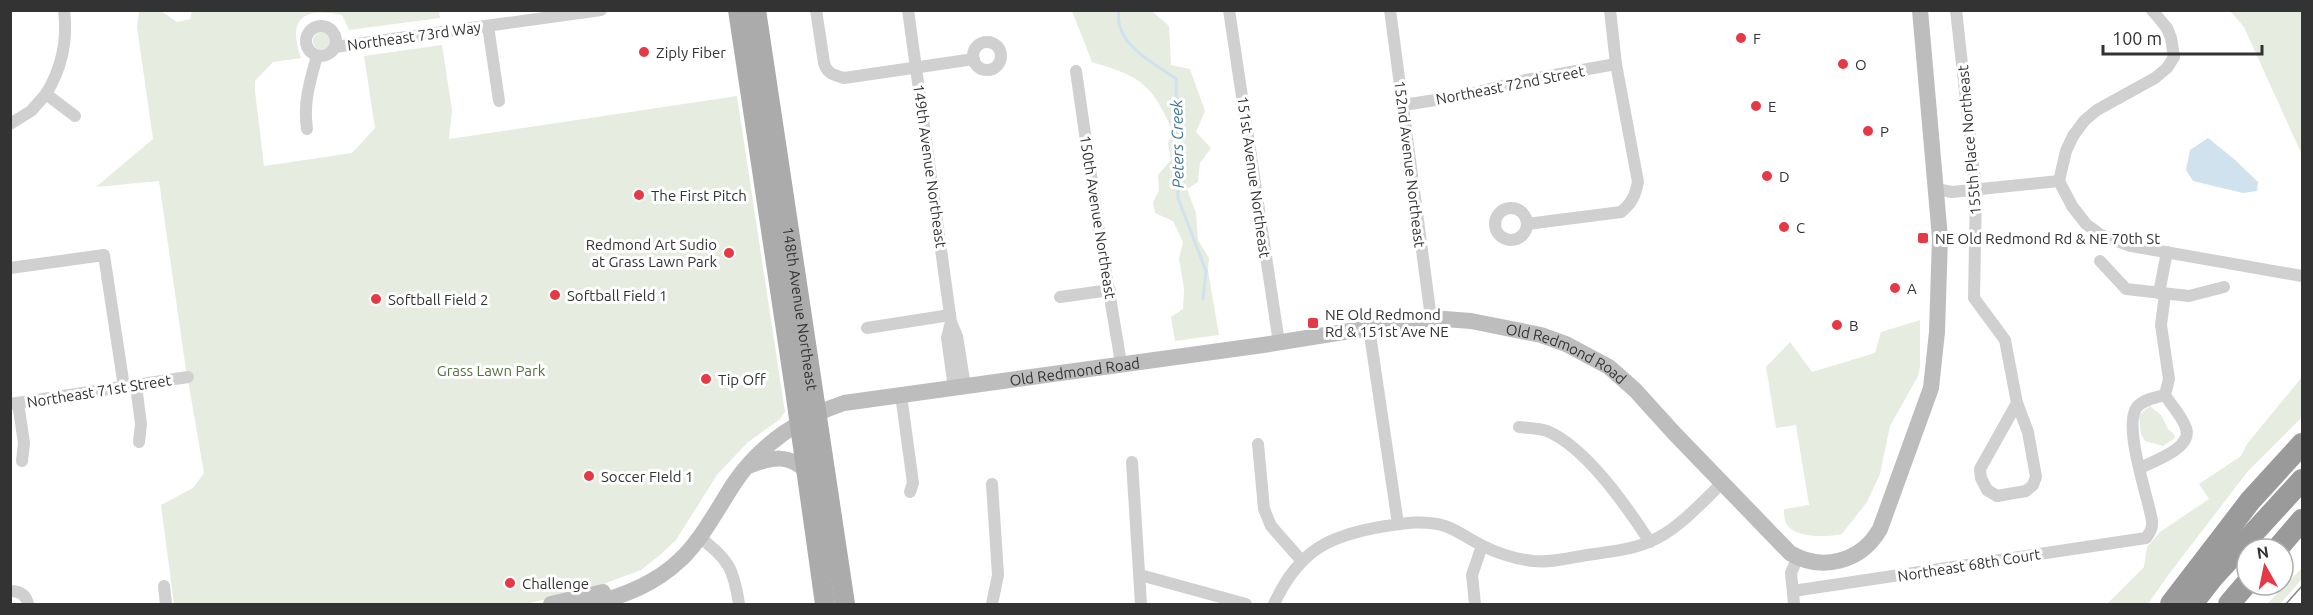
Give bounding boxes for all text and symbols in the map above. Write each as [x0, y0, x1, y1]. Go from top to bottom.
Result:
street label: Northeast 73rd Way [346, 18, 482, 54]
scale bar [2103, 18, 2262, 56]
text: 100 m [2112, 28, 2162, 48]
place label: F [1753, 30, 1761, 47]
marker: F [1734, 31, 1748, 45]
place label: Ziply Fiber [656, 44, 726, 61]
marker: Ziply Fiber [637, 45, 651, 59]
place label: O [1855, 56, 1867, 73]
marker: O [1836, 57, 1850, 71]
street label: Northeast 72nd Street [1434, 62, 1586, 108]
street label: 155th Place Northeast [1954, 64, 1984, 216]
street label: 152nd Avenue Northeast [1391, 80, 1429, 249]
street label: 149th Avenue Northeast [910, 83, 950, 249]
street label: 151st Avenue Northeast [1234, 95, 1274, 259]
place label: E [1768, 98, 1776, 115]
water label: Peters Creek [1167, 99, 1187, 188]
marker: E [1749, 99, 1763, 113]
place label: P [1880, 123, 1889, 140]
marker: P [1861, 124, 1875, 138]
street label: 150th Avenue Northeast [1077, 134, 1119, 300]
place label: D [1779, 168, 1790, 185]
marker: D [1760, 169, 1774, 183]
place label: The First Pitch [651, 187, 747, 204]
marker: The First Pitch [632, 188, 646, 202]
place label: C [1796, 219, 1805, 236]
marker: C [1777, 220, 1791, 234]
street label: 148th Avenue Northeast [780, 226, 821, 392]
place label: NE Old Redmond Rd & NE 70th St [1935, 230, 2160, 247]
marker: NE Old Redmond Rd & NE 70th St [1916, 231, 1930, 245]
place label: Redmond Art Sudio at Grass Lawn Park [586, 236, 717, 270]
marker: Redmond Art Sudio at Grass Lawn Park [722, 246, 736, 260]
place label: A [1907, 280, 1917, 297]
marker: A [1888, 281, 1902, 295]
place label: Softball Field 1 [567, 287, 667, 304]
marker: Softball Field 1 [548, 288, 562, 302]
place label: Softball Field 2 [388, 291, 488, 308]
marker: Softball Field 2 [369, 292, 383, 306]
place label: NE Old Redmond Rd & 151st Ave NE [1325, 306, 1449, 340]
marker: NE Old Redmond Rd & 151st Ave NE [1306, 316, 1320, 330]
place label: B [1849, 317, 1859, 334]
marker: B [1830, 318, 1844, 332]
street label: Old Redmond Road [1505, 320, 1630, 387]
street label: Old Redmond Road [1008, 354, 1141, 388]
park label: Grass Lawn Park [437, 362, 546, 379]
street label: Northeast 71st Street [26, 371, 173, 411]
place label: Tip Off [718, 371, 766, 388]
marker: Tip Off [699, 372, 713, 386]
place label: Soccer FIeld 1 [601, 468, 694, 485]
marker: Soccer FIeld 1 [582, 469, 596, 483]
north arrow [2235, 537, 2295, 597]
text: N [2255, 542, 2270, 562]
street label: Northeast 68th Court [1896, 545, 2042, 585]
place label: Challenge [522, 575, 589, 592]
marker: Challenge [503, 576, 517, 590]

